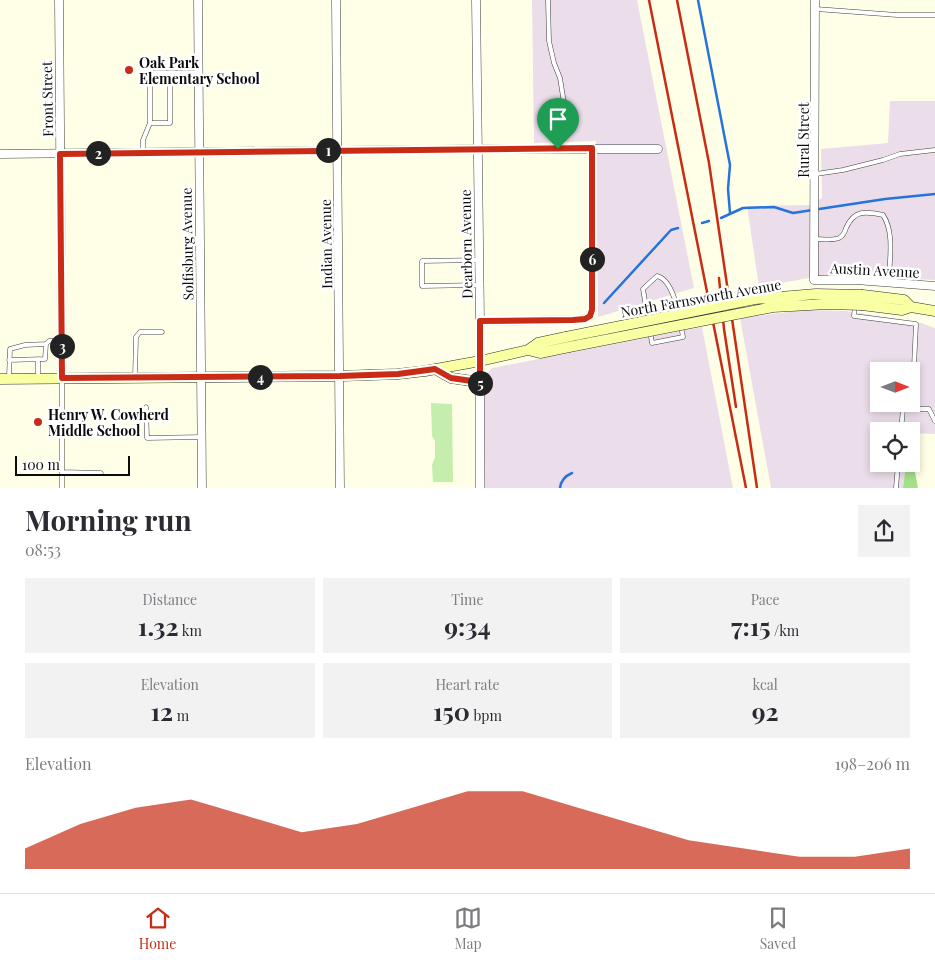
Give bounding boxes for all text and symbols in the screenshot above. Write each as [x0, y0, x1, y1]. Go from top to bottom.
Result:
place label: Oak Park Elementary School [139, 53, 260, 88]
street label: Front Street [37, 60, 57, 137]
marker: Oak Park Elementary School [123, 64, 135, 76]
pin [537, 98, 579, 149]
street label: Rural Street [794, 101, 813, 178]
icon: arrive [544, 105, 572, 133]
pin: 1 [316, 138, 340, 162]
pin: 2 [86, 140, 110, 166]
text: 1 [326, 141, 331, 160]
text: 2 [95, 144, 102, 163]
street label: Solfisburg Avenue [177, 187, 197, 301]
street label: Dearborn Avenue [456, 189, 476, 299]
street label: Indian Avenue [316, 199, 336, 289]
pin: 6 [580, 246, 604, 272]
text: 6 [589, 250, 596, 269]
street label: Austin Avenue [829, 258, 920, 282]
street label: North Farnsworth Avenue [619, 275, 783, 321]
pin: 3 [50, 334, 74, 358]
text: 3 [59, 337, 66, 356]
north arrow [870, 362, 920, 412]
map controls [870, 362, 920, 472]
pin: 4 [248, 364, 272, 390]
text: 4 [257, 368, 264, 387]
pin: 5 [468, 370, 492, 396]
text: 5 [477, 374, 484, 393]
place label: Henry W. Cowherd Middle School [48, 405, 169, 440]
marker: Henry W. Cowherd Middle School [32, 416, 44, 428]
button: locate [870, 422, 920, 472]
scale bar [15, 453, 130, 476]
text: 100 m [22, 455, 60, 474]
text: Morning run [25, 501, 192, 538]
button: share [858, 505, 910, 557]
text: 08:53 [25, 539, 61, 560]
text: Distance [143, 590, 197, 609]
text: Time [451, 590, 484, 609]
text: Pace [751, 590, 780, 609]
text: 1.32 [138, 609, 179, 642]
text: 9:34 [444, 609, 491, 642]
text: 7:15 [731, 609, 770, 642]
text: km [179, 621, 202, 640]
text: /km [770, 621, 799, 640]
text: Elevation [141, 675, 199, 694]
text: Heart rate [435, 675, 500, 694]
text: kcal [753, 675, 778, 694]
text: 12 [151, 694, 173, 727]
text: 150 [433, 694, 470, 727]
text: 92 [752, 694, 779, 727]
text: m [173, 706, 189, 725]
text: bpm [470, 706, 502, 725]
text: Elevation [25, 753, 92, 774]
text: 198–206 m [835, 753, 910, 774]
tab: Home [139, 904, 176, 953]
tab: Map [454, 904, 482, 953]
tab: Saved [760, 904, 796, 953]

